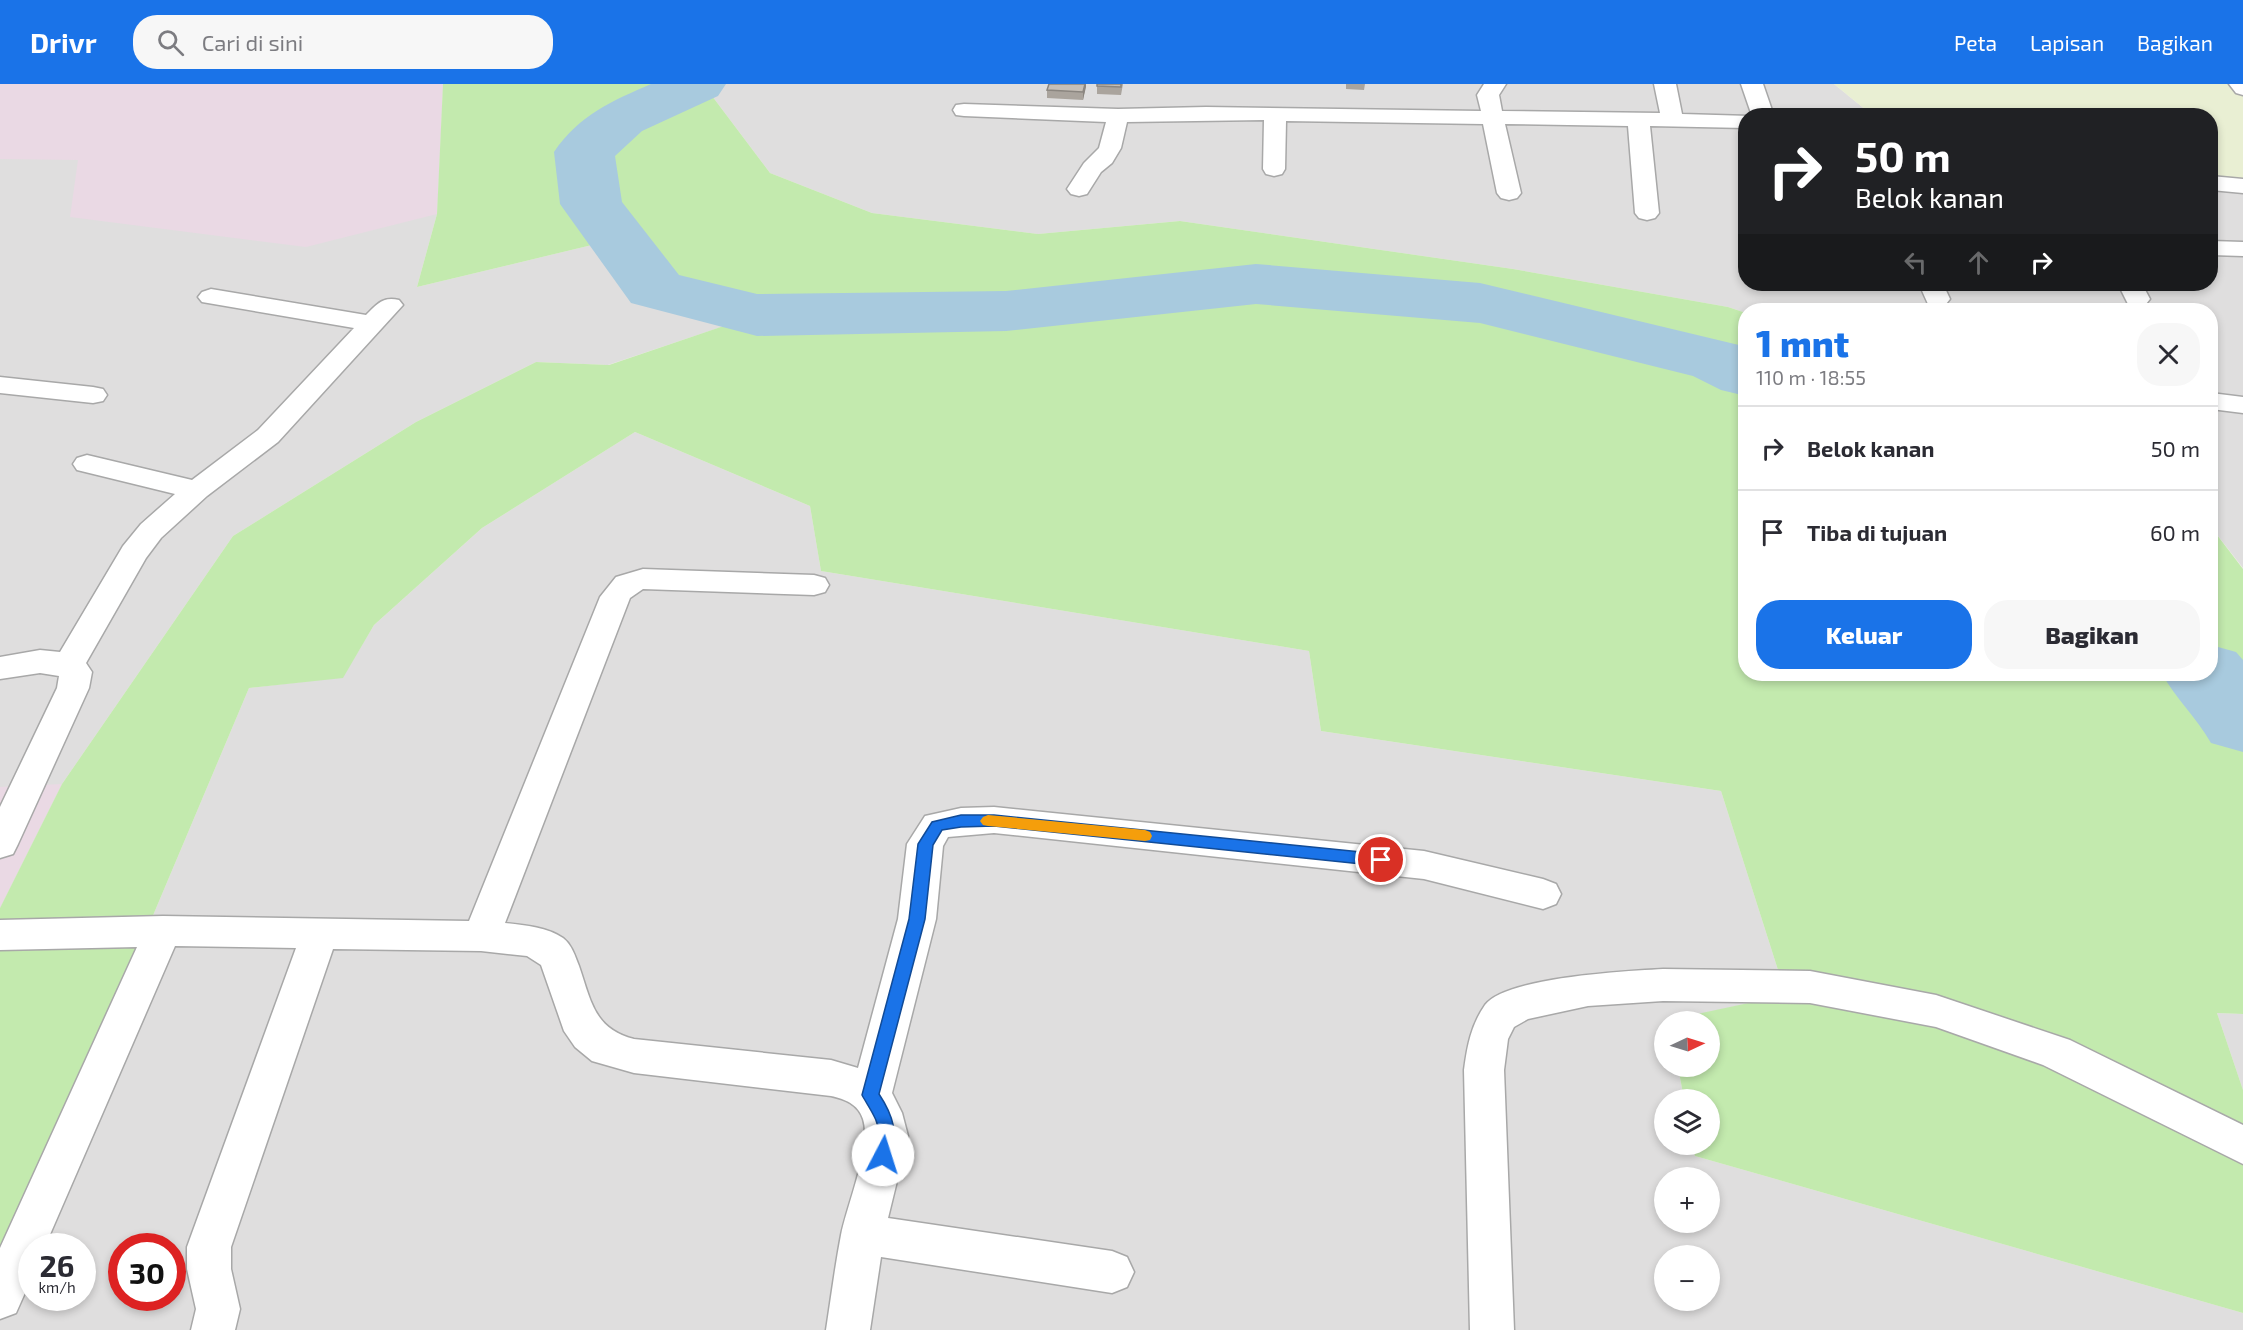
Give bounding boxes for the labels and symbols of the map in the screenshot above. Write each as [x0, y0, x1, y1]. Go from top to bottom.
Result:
pin [1355, 834, 1406, 885]
north arrow [1654, 1011, 1720, 1077]
position arrow [851, 1123, 915, 1187]
speed limit sign: 30 [108, 1233, 186, 1311]

